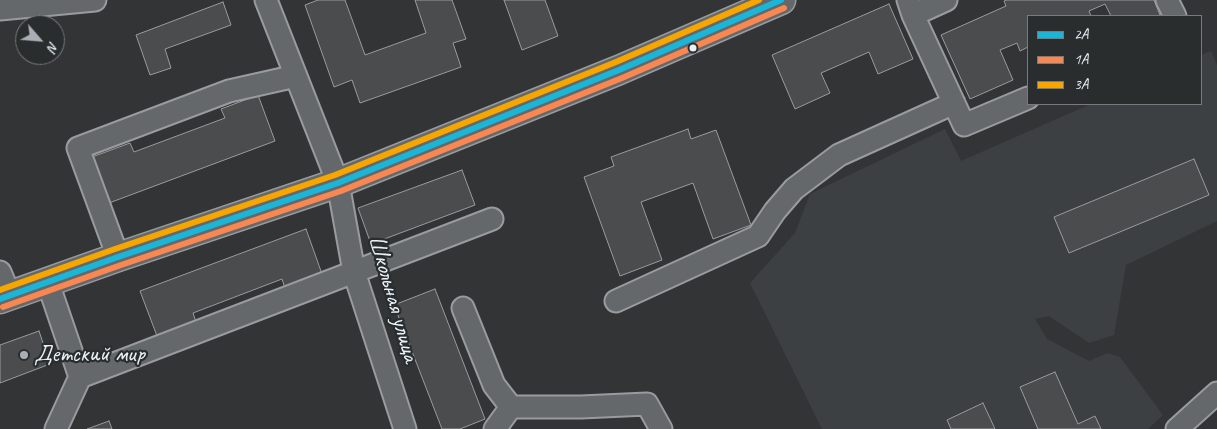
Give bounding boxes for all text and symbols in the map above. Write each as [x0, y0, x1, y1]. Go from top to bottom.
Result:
north arrow [15, 15, 65, 65]
legend [1027, 15, 1202, 105]
text: 2А [1074, 25, 1088, 44]
text: N [43, 39, 62, 54]
unlabelled marker [688, 43, 698, 53]
text: 1А [1074, 50, 1088, 69]
text: 3А [1074, 75, 1088, 94]
street label: Школьная улица [361, 232, 425, 366]
place label: Детский мир [34, 341, 145, 369]
marker: Детский мир [18, 349, 30, 361]

